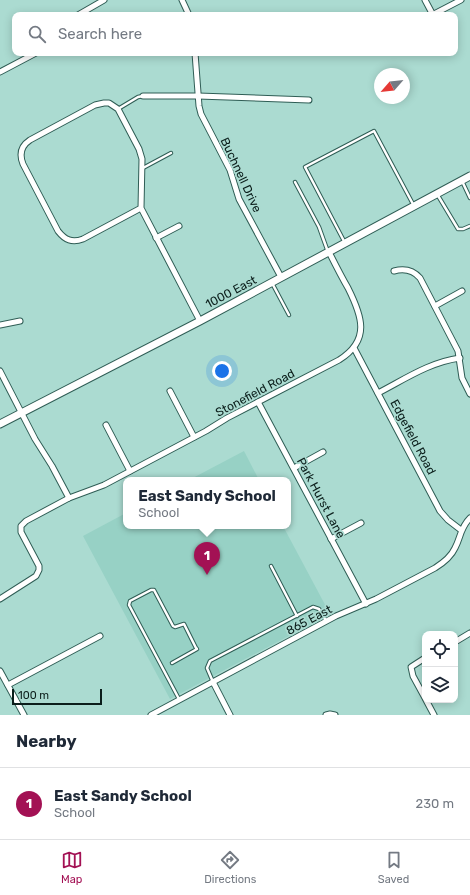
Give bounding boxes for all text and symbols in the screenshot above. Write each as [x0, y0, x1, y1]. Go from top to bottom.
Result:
search box [12, 12, 458, 56]
icon: search [26, 23, 48, 45]
text: Search here [58, 25, 142, 43]
north arrow [374, 68, 410, 104]
street label: Buchnell Drive [218, 135, 265, 215]
street label: 1000 East [203, 273, 259, 311]
your location [212, 361, 232, 381]
street label: Stonefield Road [213, 366, 297, 420]
street label: Edgefield Road [387, 397, 439, 477]
street label: Park Hurst Lane [294, 455, 348, 541]
popup [123, 477, 291, 529]
text: East Sandy School [138, 487, 276, 505]
text: School [138, 505, 179, 520]
pin: 1 [194, 542, 220, 575]
street label: 865 East [284, 602, 334, 638]
map controls [422, 631, 458, 703]
button: locate [422, 631, 458, 667]
button: layers [422, 667, 458, 703]
scale bar [12, 687, 102, 706]
text: 100 m [18, 689, 49, 702]
text: Nearby [16, 731, 77, 751]
text: East Sandy School [54, 787, 192, 805]
text: 1 [26, 796, 32, 811]
text: 230 m [416, 796, 454, 811]
text: School [54, 805, 95, 820]
tab: Map [61, 849, 83, 886]
tab: Directions [204, 849, 256, 886]
tab: Saved [378, 849, 409, 886]

